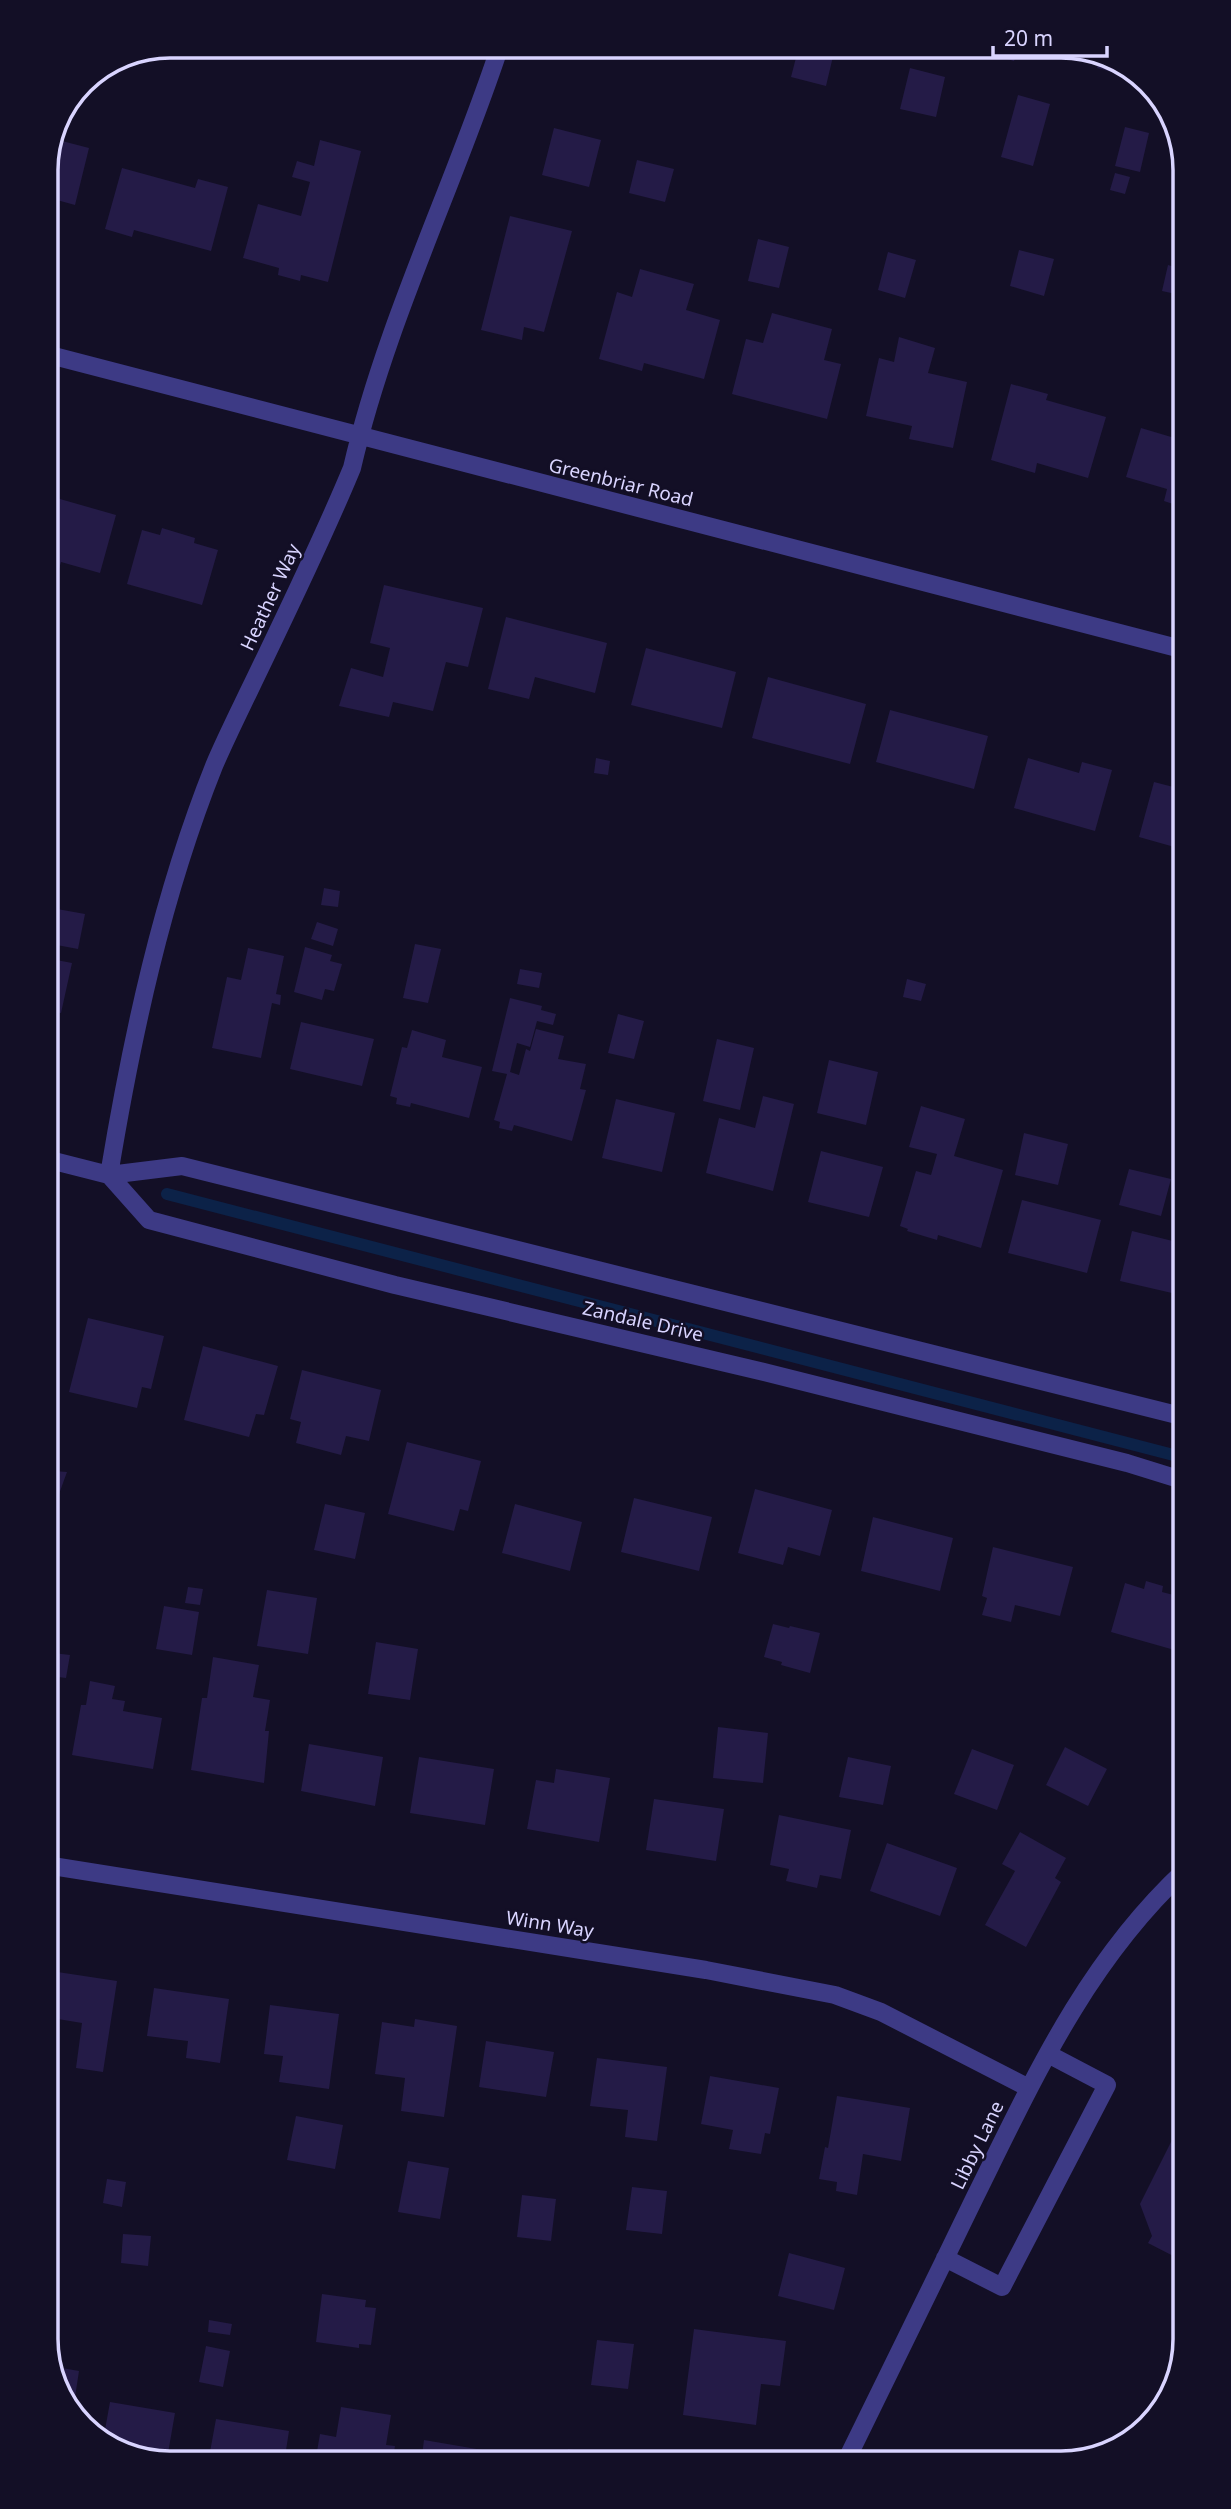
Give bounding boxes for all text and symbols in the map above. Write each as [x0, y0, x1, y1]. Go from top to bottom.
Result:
scale bar [993, 14, 1107, 58]
text: 20 m [1004, 24, 1053, 52]
street label: Greenbriar Road [546, 451, 696, 513]
street label: Heather Way [234, 539, 306, 655]
street label: Zandale Drive [580, 1294, 706, 1348]
street label: Winn Way [504, 1904, 596, 1944]
street label: Libby Lane [944, 2096, 1010, 2194]

